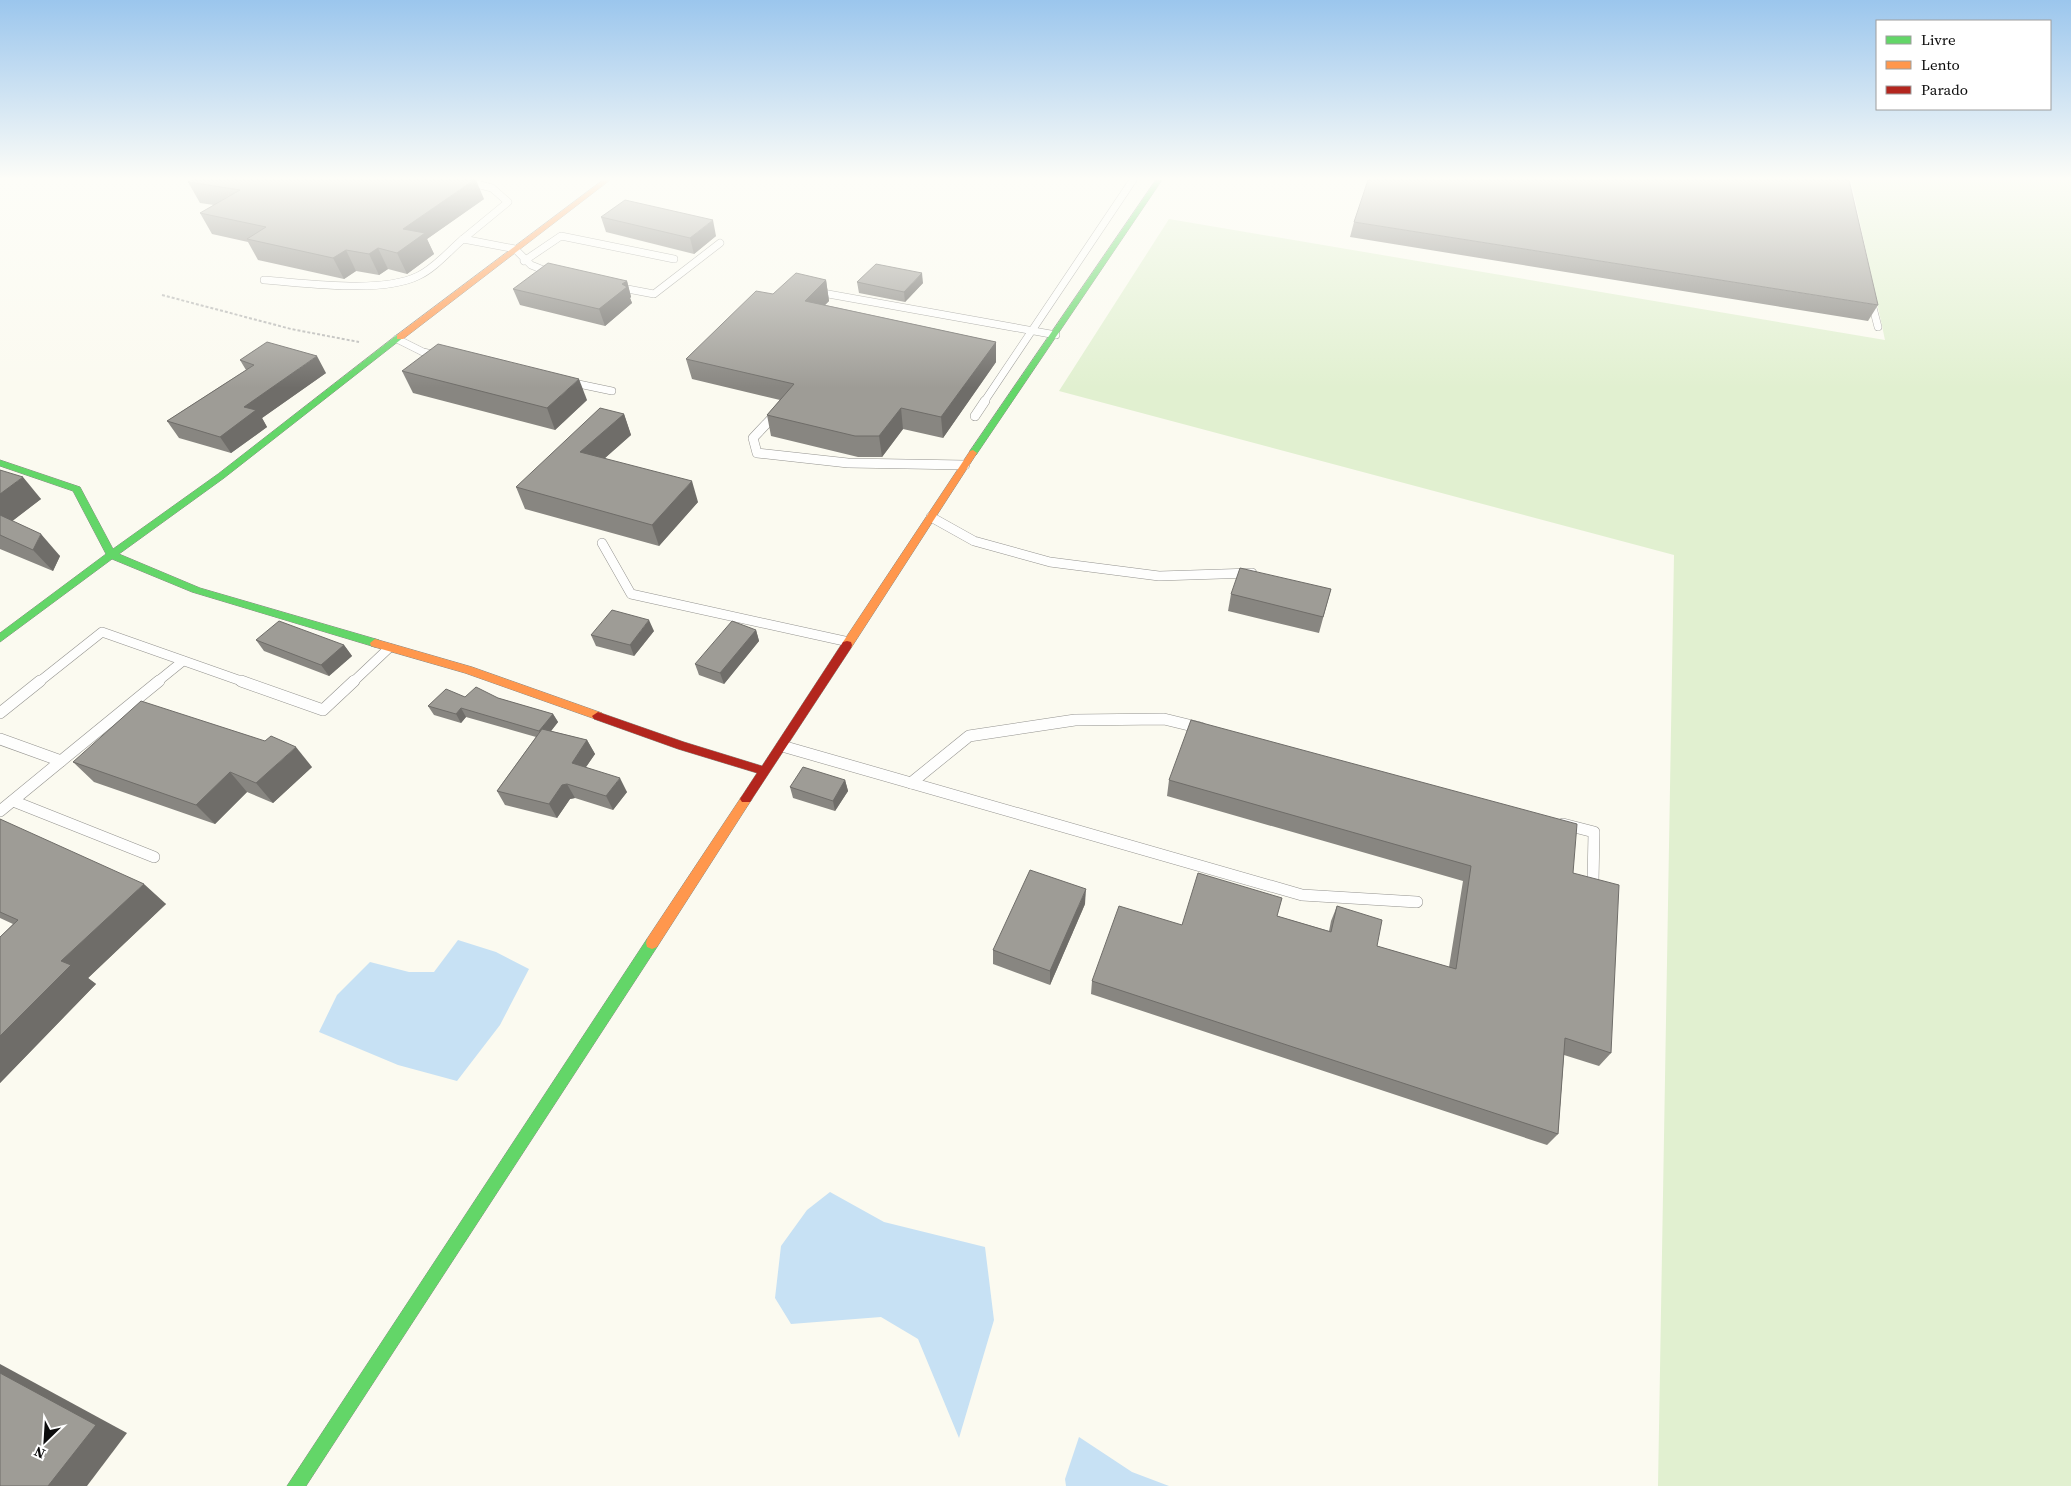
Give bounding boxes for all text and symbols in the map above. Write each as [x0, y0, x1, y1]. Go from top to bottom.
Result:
legend [1876, 20, 2051, 110]
text: Livre [1921, 29, 1956, 50]
text: Lento [1921, 54, 1960, 75]
text: Parado [1921, 79, 1968, 100]
north arrow [20, 1416, 70, 1466]
text: N [31, 1442, 48, 1464]

